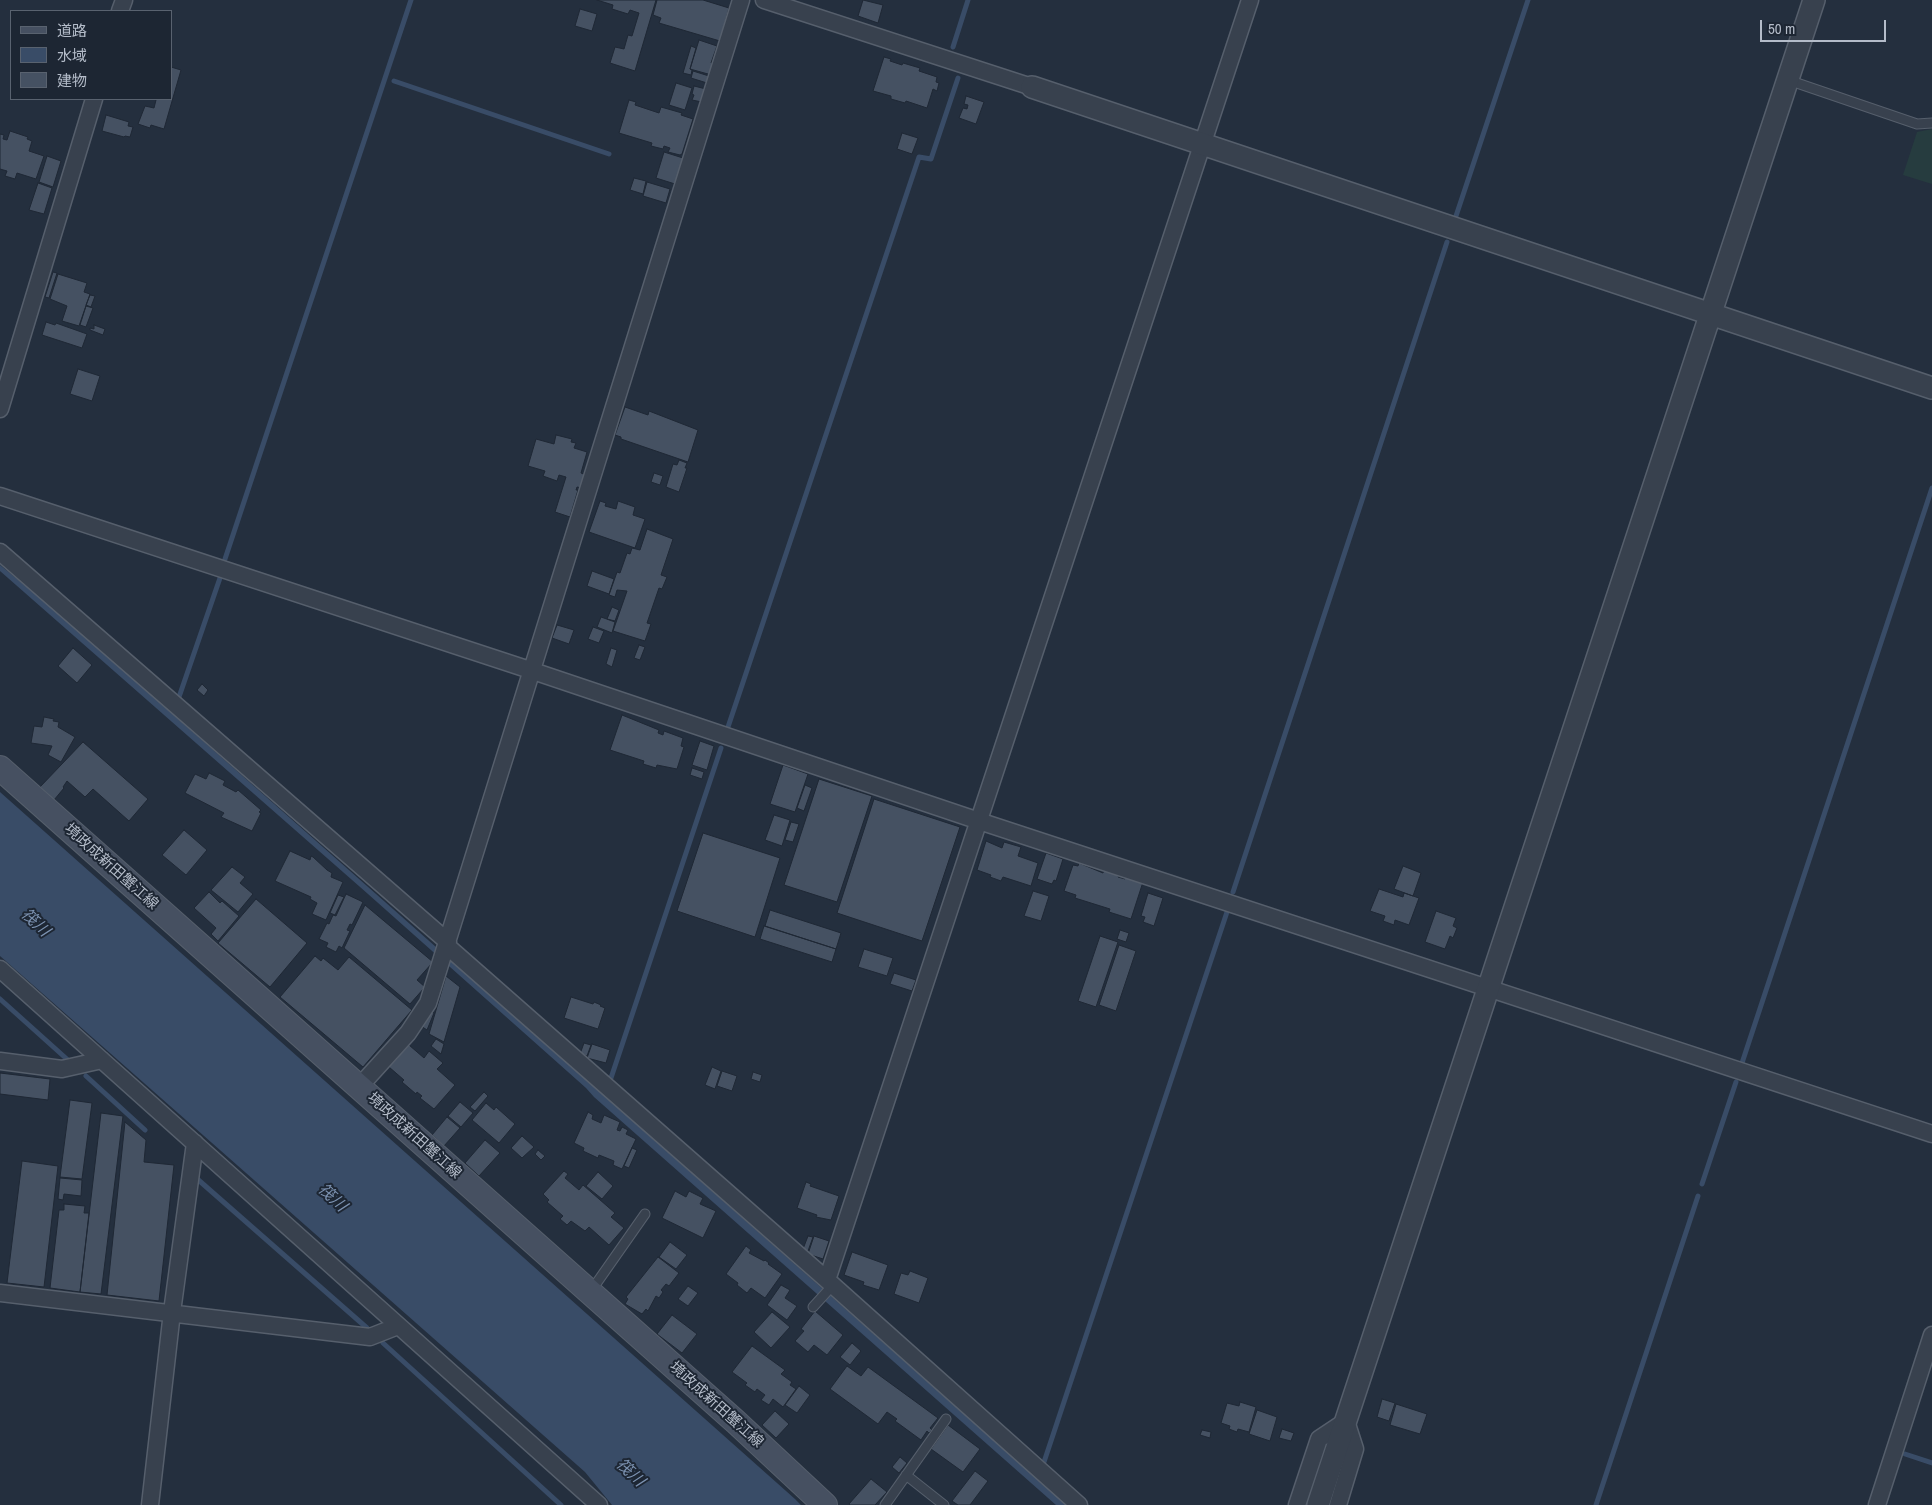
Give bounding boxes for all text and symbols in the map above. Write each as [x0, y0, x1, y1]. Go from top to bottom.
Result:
legend [10, 10, 172, 100]
scale bar [1762, 10, 1888, 42]
text: 50 m [1768, 18, 1795, 39]
text: 道路 [57, 20, 87, 41]
text: 水域 [57, 45, 87, 66]
text: 建物 [57, 70, 87, 91]
street label: 境政成新田蟹江線 [60, 820, 162, 914]
water label: 筏川 [17, 905, 53, 941]
street label: 境政成新田蟹江線 [363, 1089, 465, 1183]
water label: 筏川 [314, 1180, 350, 1216]
street label: 境政成新田蟹江線 [665, 1358, 767, 1452]
water label: 筏川 [612, 1455, 648, 1491]

